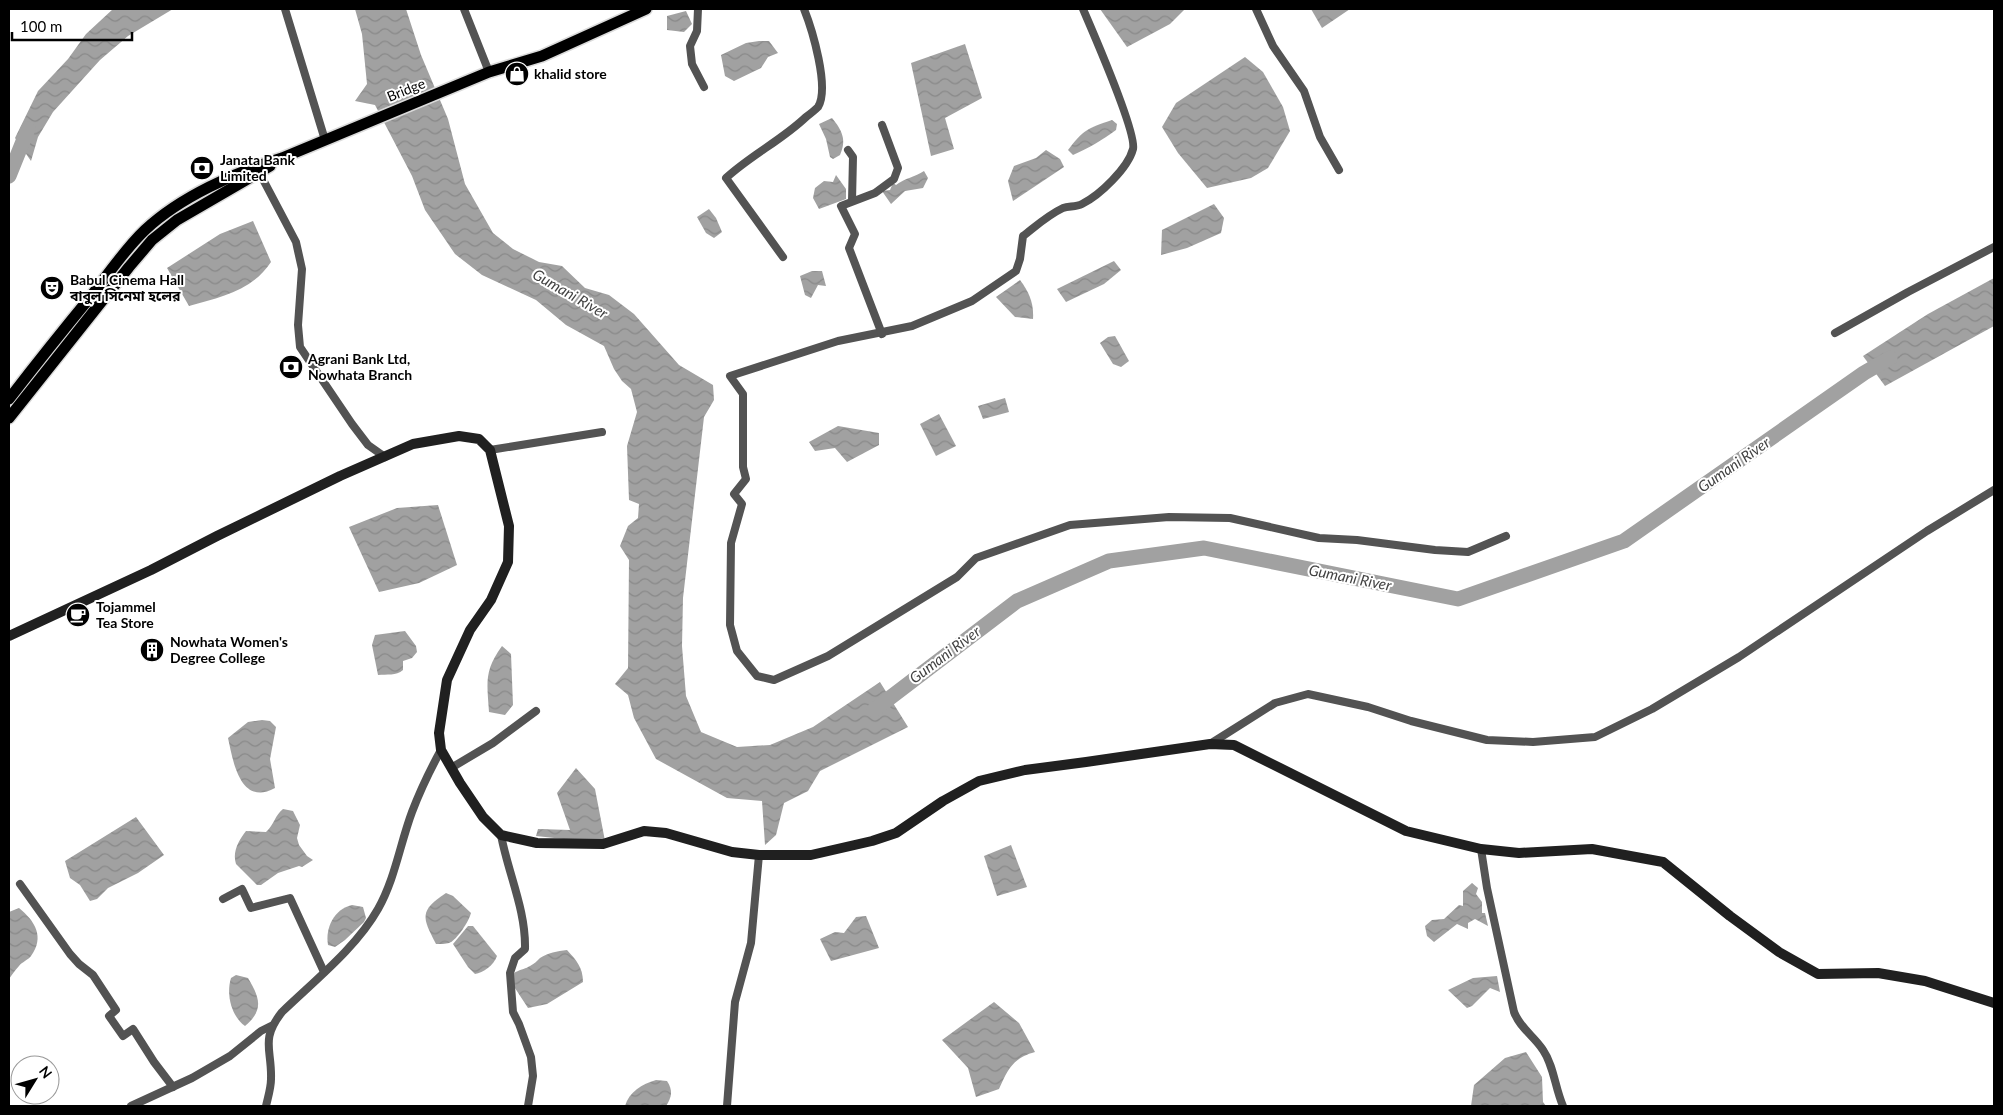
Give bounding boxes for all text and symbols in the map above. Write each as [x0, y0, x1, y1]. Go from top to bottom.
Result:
scale bar [12, 10, 132, 42]
text: 100 m [20, 17, 62, 35]
shop icon: khalid store [504, 61, 530, 87]
place label: khalid store [534, 65, 607, 82]
street label: Bridge [384, 74, 427, 105]
place label: Janata Bank Limited [220, 151, 296, 184]
bank icon: Janata Bank Limited [189, 155, 215, 181]
water label: Gumani River [530, 264, 612, 322]
place label: Babul Cinema Hall বাবুল সিনেমা হলের [69, 271, 184, 305]
theatre icon: Babul Cinema Hall বাবুল সিনেমা হলের [39, 275, 65, 301]
place label: Agrani Bank Ltd, Nowhata Branch [307, 350, 412, 383]
bank icon: Agrani Bank Ltd, Nowhata Branch [278, 354, 304, 380]
water label: Gumani River [1694, 432, 1774, 496]
water label: Gumani River [1307, 560, 1394, 594]
place label: Tojammel Tea Store [96, 598, 156, 631]
cafe icon: Tojammel Tea Store [65, 602, 91, 628]
water label: Gumani River [906, 621, 984, 687]
place label: Nowhata Women's Degree College [170, 633, 288, 666]
building icon: Nowhata Women's Degree College [139, 637, 165, 663]
north arrow [10, 1055, 60, 1105]
text: N [36, 1062, 56, 1081]

